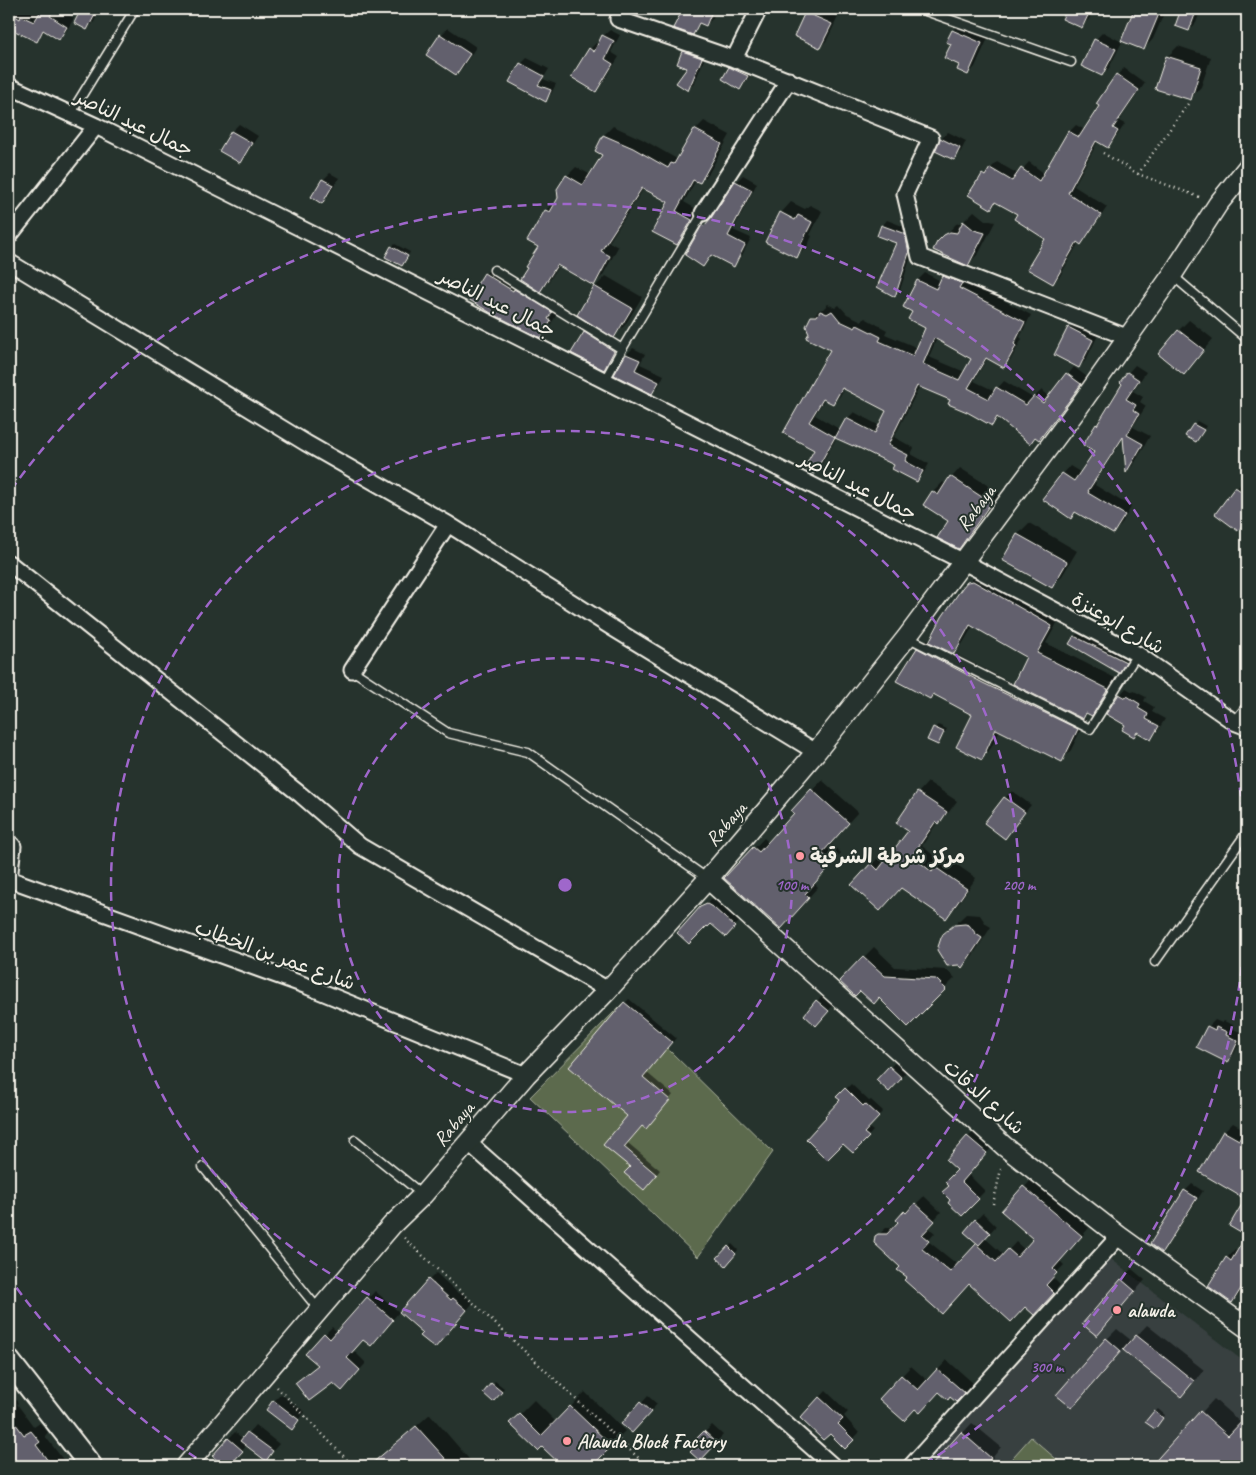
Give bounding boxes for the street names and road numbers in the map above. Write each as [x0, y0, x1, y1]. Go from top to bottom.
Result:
street label: جمال عبد الناصر [69, 83, 197, 162]
street label: جمال عبد الناصر [432, 262, 560, 343]
street label: جمال عبد الناصر [793, 445, 921, 526]
street label: Rabaya [951, 479, 1002, 536]
street label: شارع ابوعنزة [1067, 586, 1169, 660]
street label: Rabaya [700, 795, 753, 851]
street label: شارع عمر بن الخطاب [191, 914, 359, 997]
street label: شارع الدقات [938, 1054, 1030, 1141]
street label: Rabaya [428, 1095, 481, 1152]

